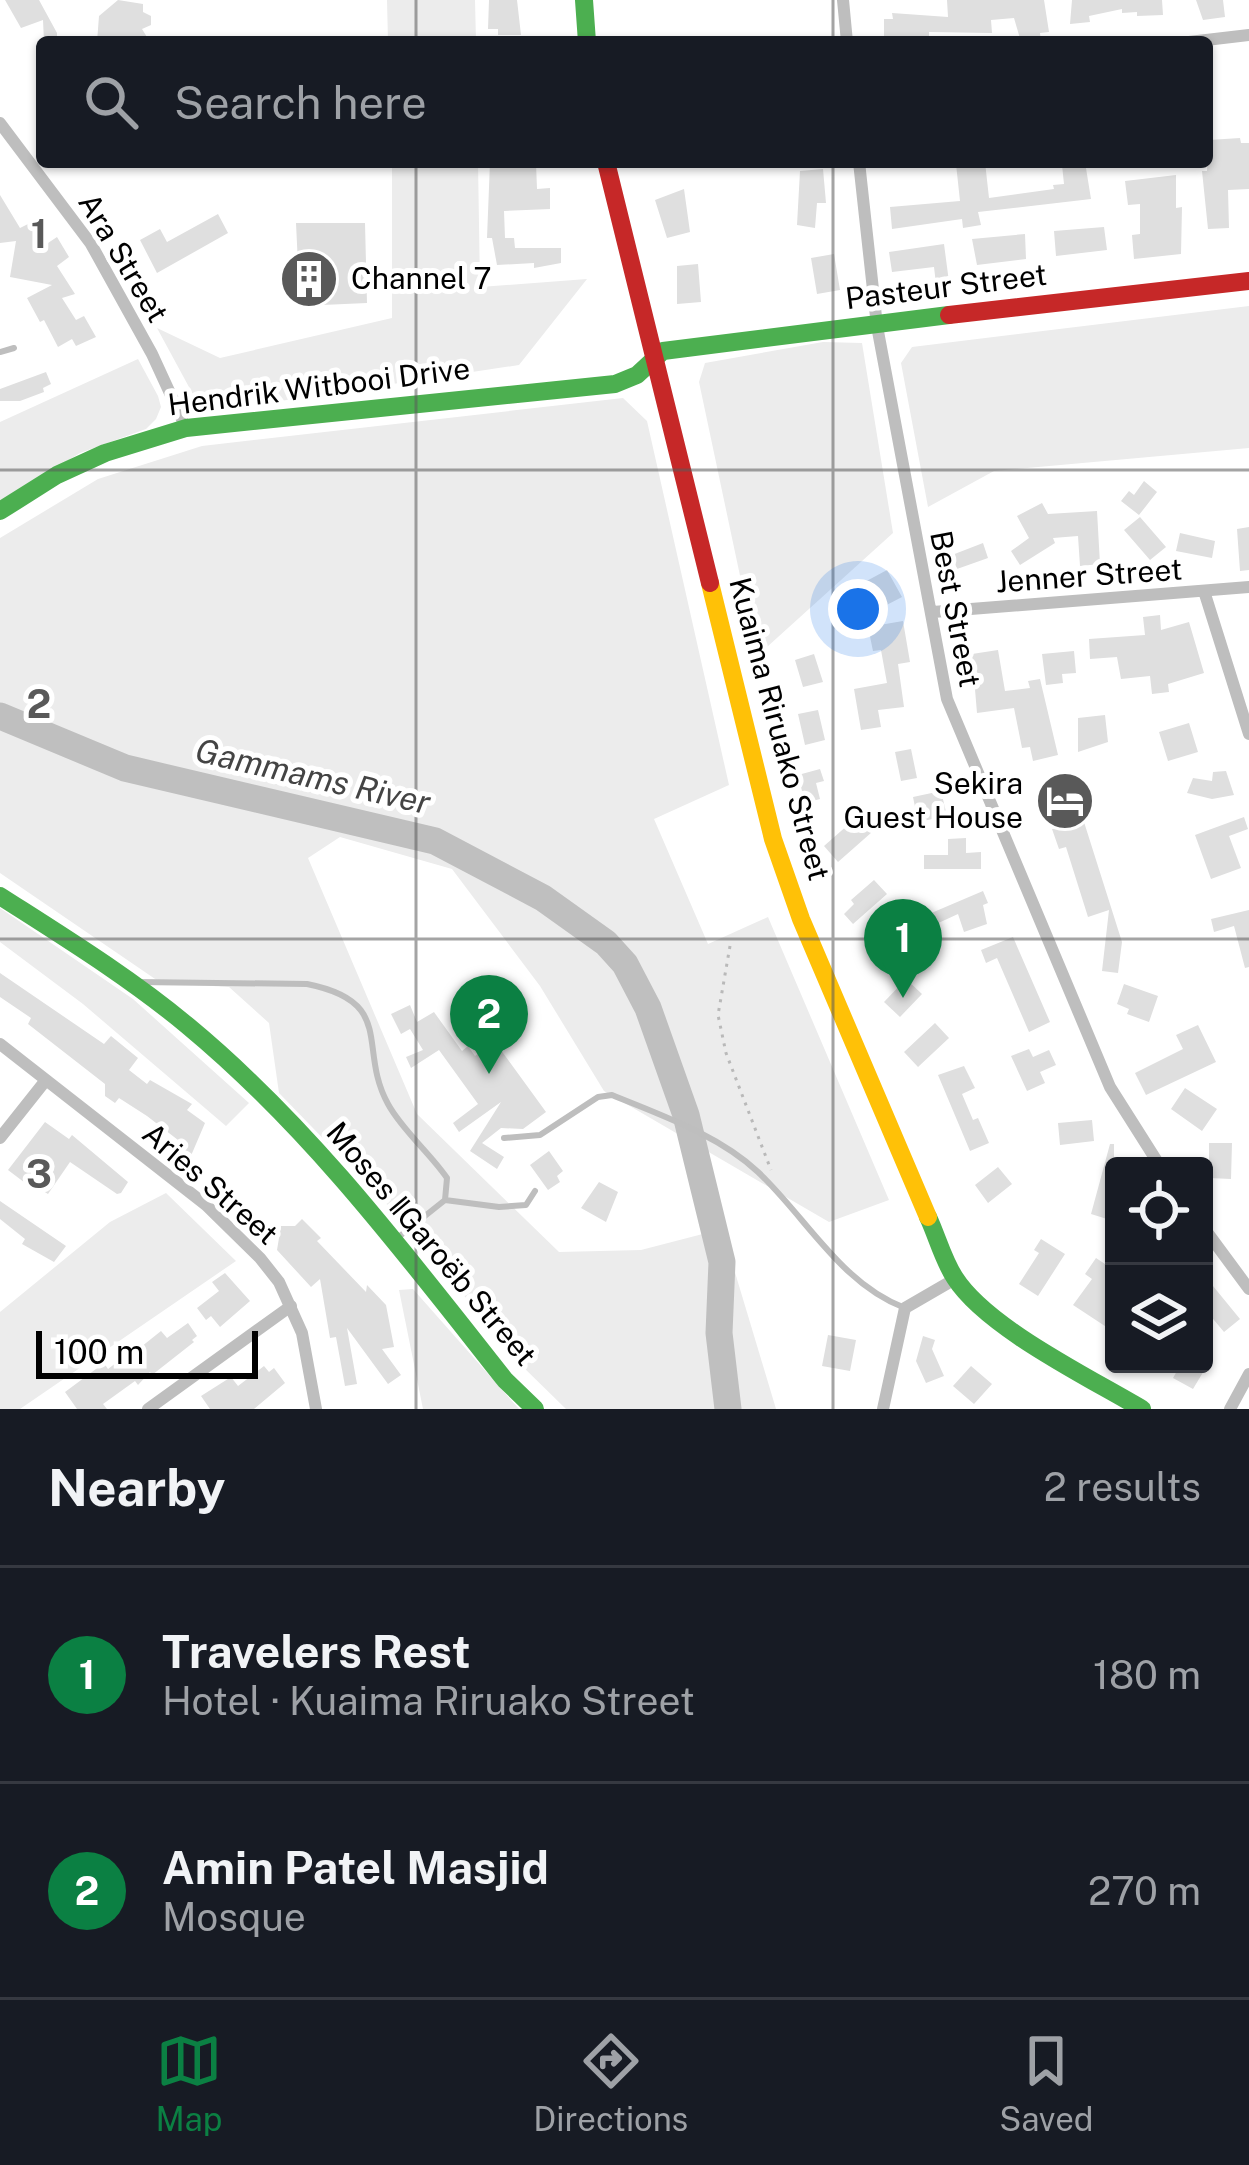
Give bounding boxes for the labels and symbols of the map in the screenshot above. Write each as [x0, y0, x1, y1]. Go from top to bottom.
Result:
street label: Ara Street [71, 186, 176, 328]
text: 1 [31, 211, 47, 257]
building icon: Channel 7 [278, 248, 340, 310]
street label: Pasteur Street [843, 256, 1049, 316]
place label: Channel 7 [351, 260, 492, 296]
street label: Hendrik Witbooi Drive [166, 350, 472, 422]
street label: Best Street [923, 528, 989, 690]
street label: Jenner Street [994, 551, 1183, 599]
street label: Kuaima Riruako Street [722, 573, 838, 884]
your location [828, 579, 888, 639]
text: 2 [27, 681, 51, 727]
water label: Gammams River [192, 731, 435, 822]
place label: Sekira Guest House [844, 765, 1023, 835]
hotel icon: Sekira Guest House [1034, 770, 1096, 832]
pin: 1 [864, 899, 942, 998]
pin: 2 [450, 975, 528, 1074]
street label: Moses ǁGaroëb Street [319, 1114, 544, 1372]
street label: Aries Street [136, 1115, 286, 1252]
text: 3 [26, 1151, 52, 1197]
scale bar [36, 1325, 258, 1378]

